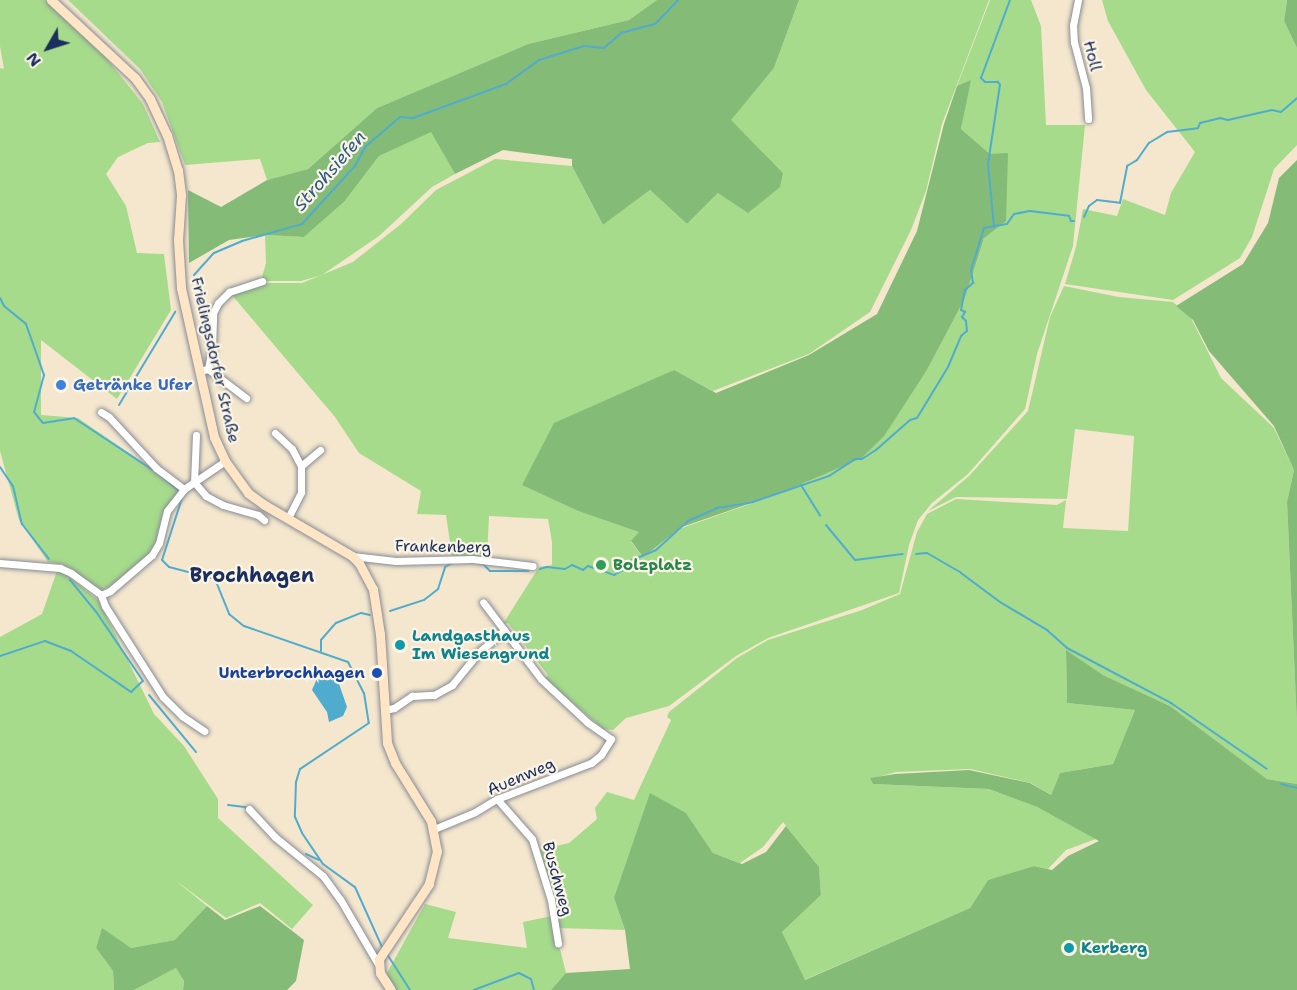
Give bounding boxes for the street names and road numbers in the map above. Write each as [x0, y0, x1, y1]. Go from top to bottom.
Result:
street label: Holl [1079, 39, 1105, 73]
street label: Frielingsdorfer Straße [187, 275, 243, 445]
street label: Frankenberg [395, 537, 491, 557]
street label: Auenweg [484, 754, 558, 800]
street label: Buschweg [538, 840, 576, 918]

